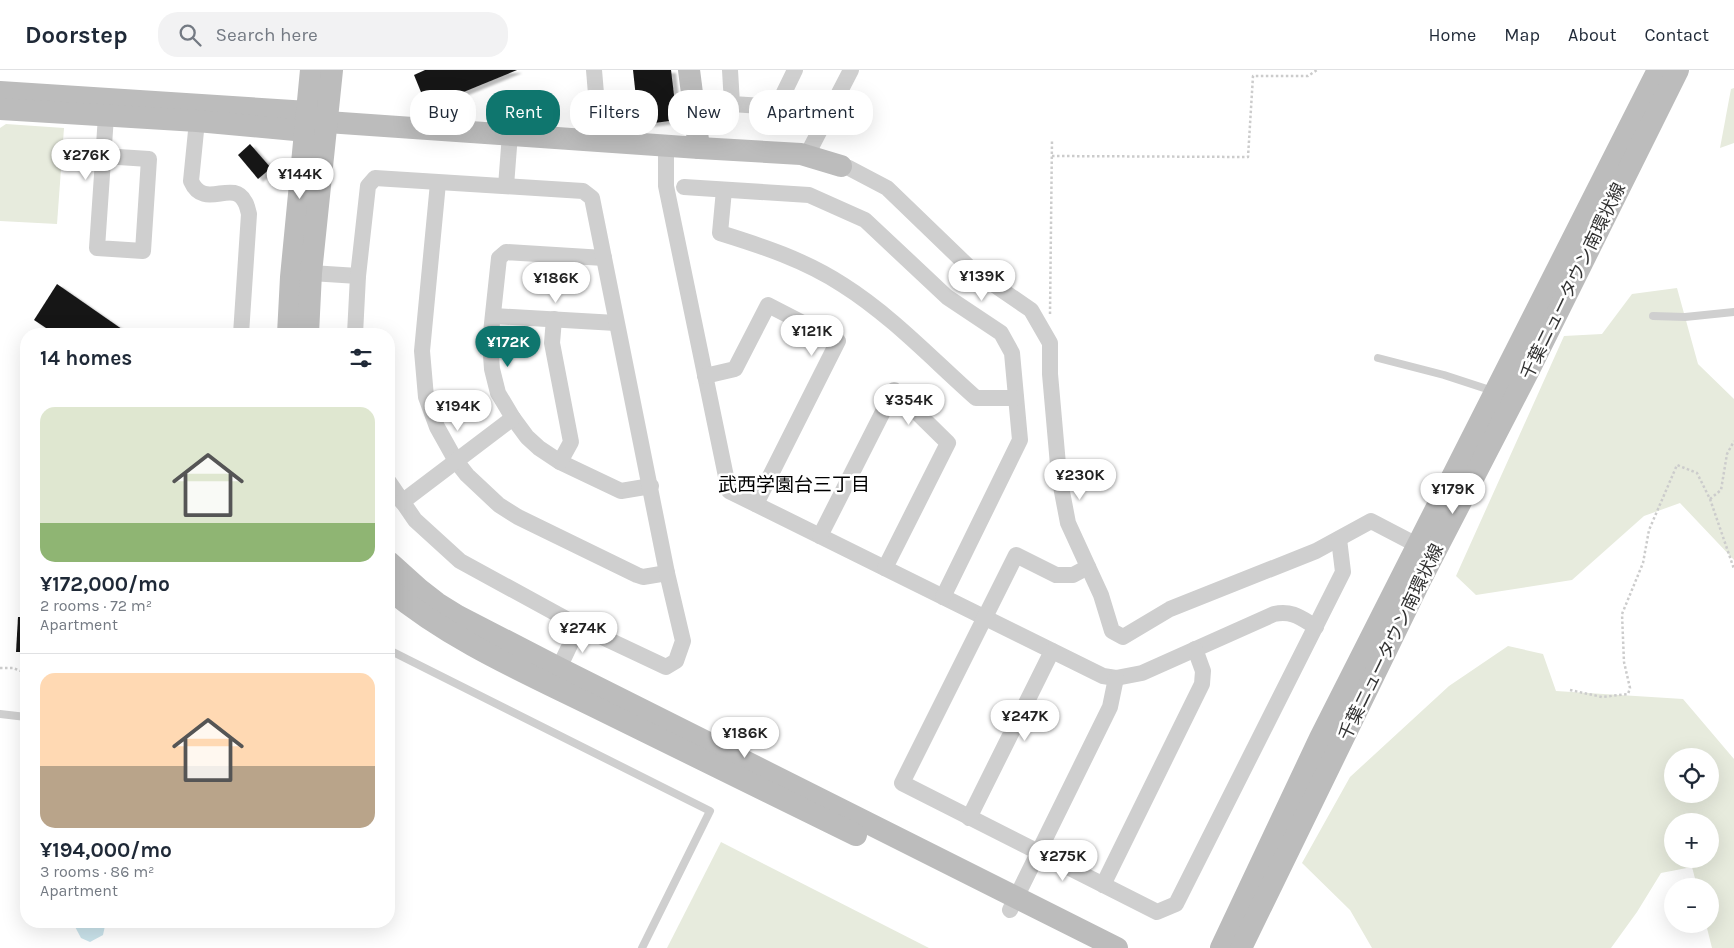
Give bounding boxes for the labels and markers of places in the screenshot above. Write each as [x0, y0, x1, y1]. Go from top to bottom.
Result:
pin: ¥276K [51, 138, 121, 181]
pin: ¥144K [265, 158, 335, 200]
pin: ¥139K [947, 260, 1017, 302]
pin: ¥186K [521, 262, 591, 304]
pin: ¥121K [777, 314, 847, 357]
pin: ¥172K [473, 326, 543, 368]
pin: ¥354K [874, 384, 944, 426]
pin: ¥194K [423, 390, 493, 432]
pin: ¥230K [1045, 458, 1115, 501]
pin: ¥179K [1418, 472, 1488, 515]
pin: ¥274K [548, 612, 618, 654]
pin: ¥247K [990, 700, 1060, 742]
pin: ¥186K [710, 716, 780, 759]
pin: ¥275K [1028, 840, 1098, 882]

